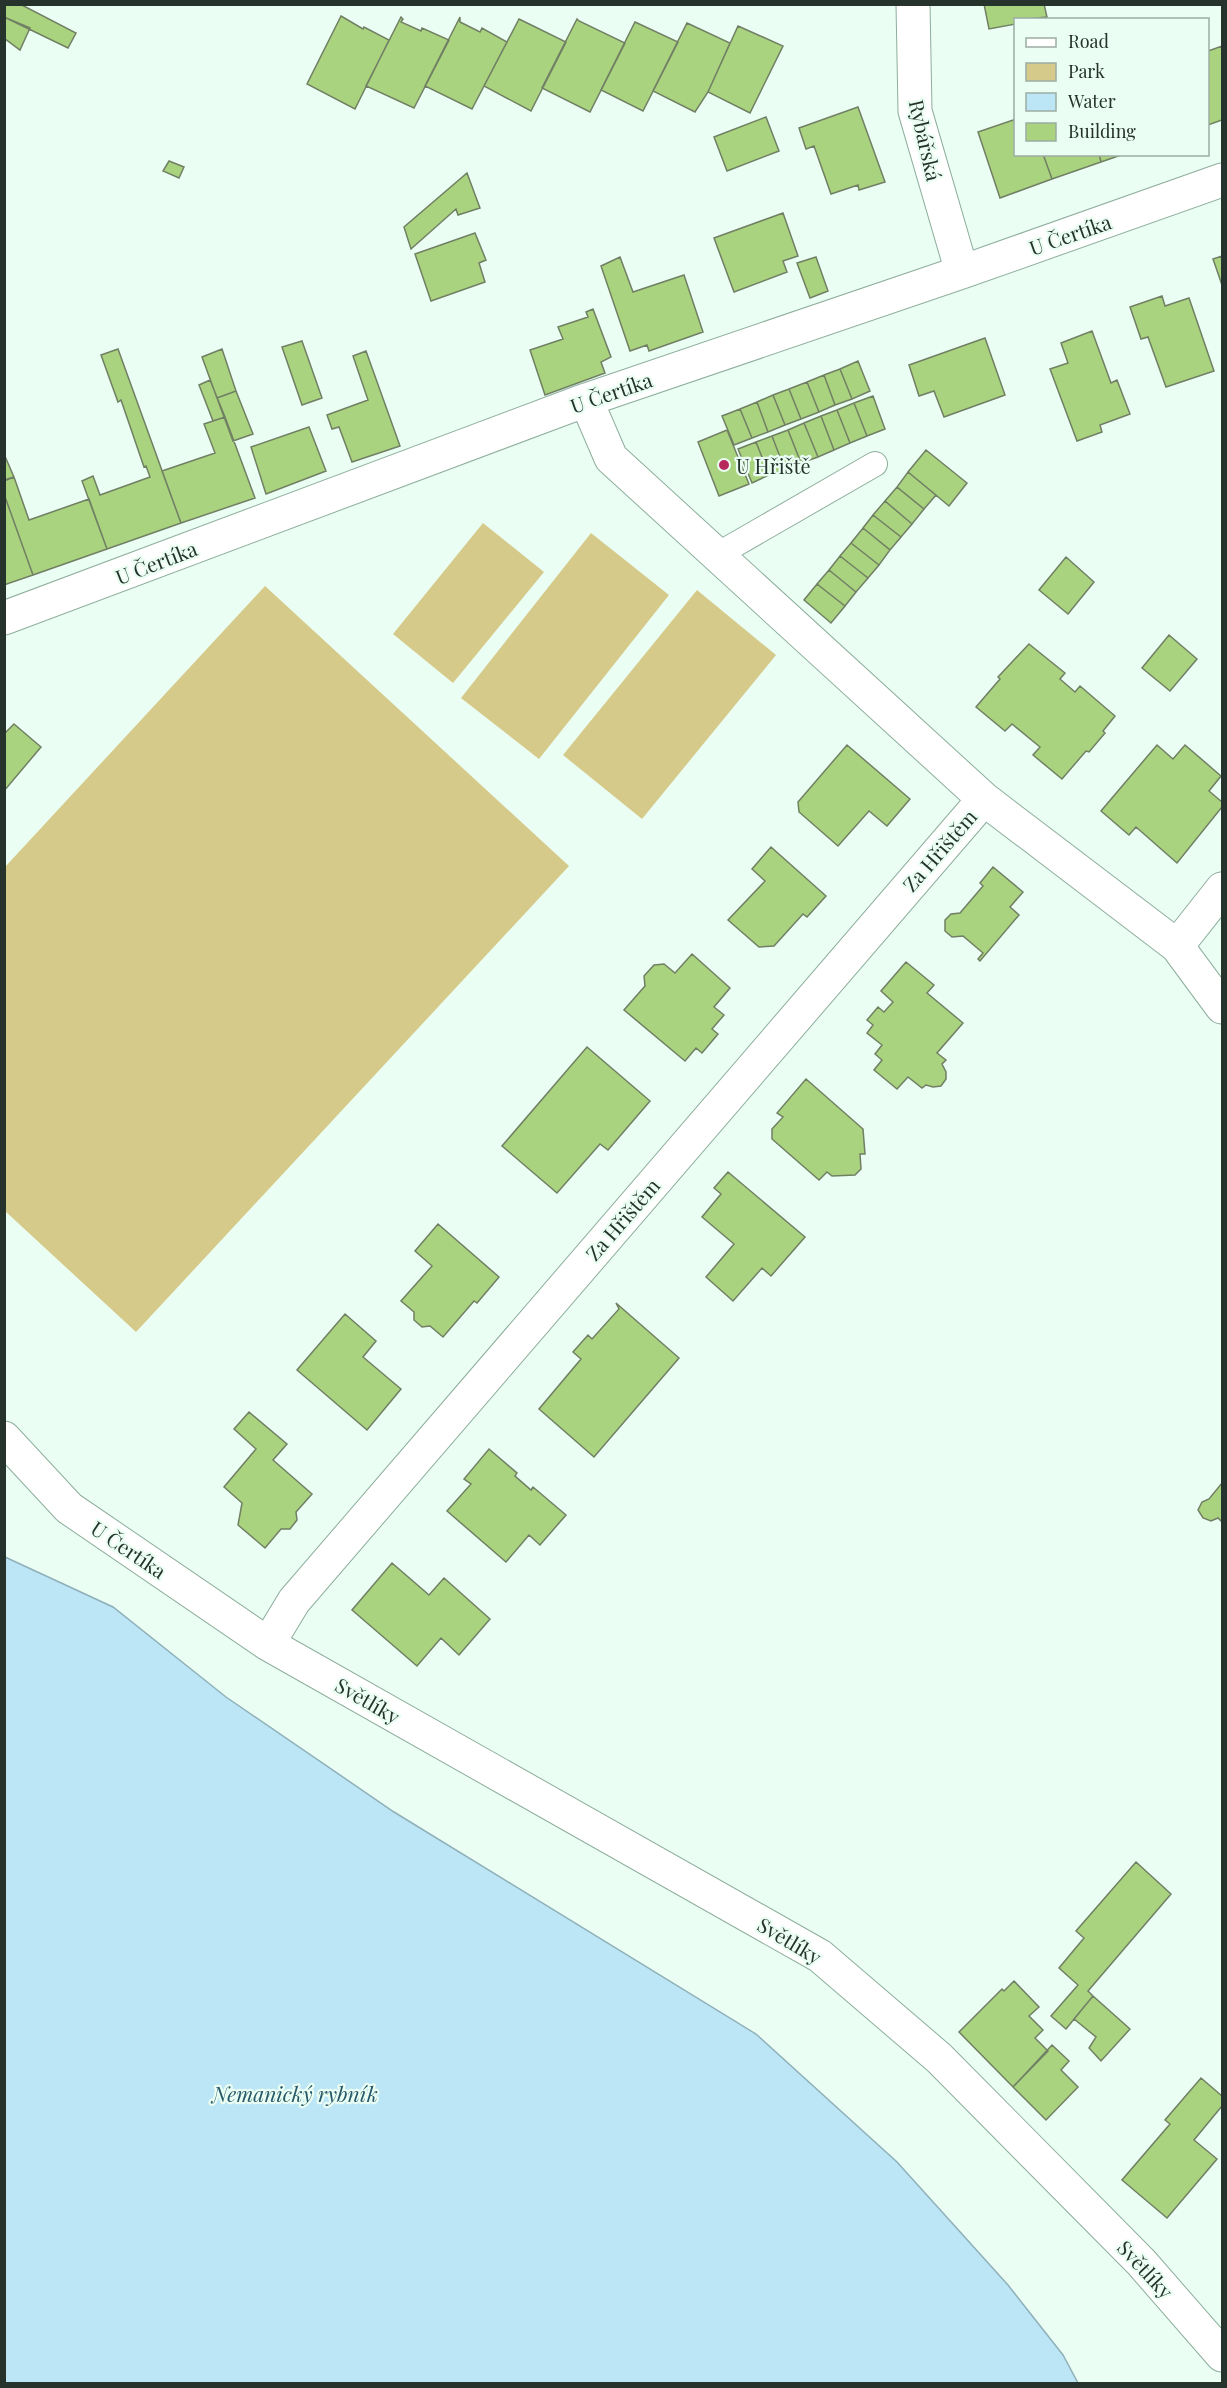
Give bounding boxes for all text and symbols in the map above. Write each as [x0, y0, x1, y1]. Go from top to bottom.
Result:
legend [1014, 18, 1209, 156]
text: Road [1068, 29, 1109, 53]
text: Park [1068, 59, 1105, 83]
text: Water [1067, 89, 1116, 113]
street label: Rybářská [904, 97, 948, 183]
text: Building [1068, 119, 1136, 143]
street label: U Čertíka [1025, 207, 1115, 261]
street label: U Čertíka [566, 365, 656, 419]
place label: U Hřiště [736, 452, 811, 479]
marker: U Hřiště [717, 458, 731, 472]
street label: U Čertíka [111, 534, 201, 590]
street label: Za Hřištěm [896, 803, 982, 897]
street label: Za Hřištěm [579, 1172, 665, 1266]
street label: U Čertíka [86, 1514, 172, 1584]
street label: Světlíky [331, 1671, 405, 1729]
street label: Světlíky [753, 1910, 827, 1970]
water label: Nemanický rybník [210, 2079, 378, 2107]
street label: Světlíky [1112, 2234, 1180, 2304]

